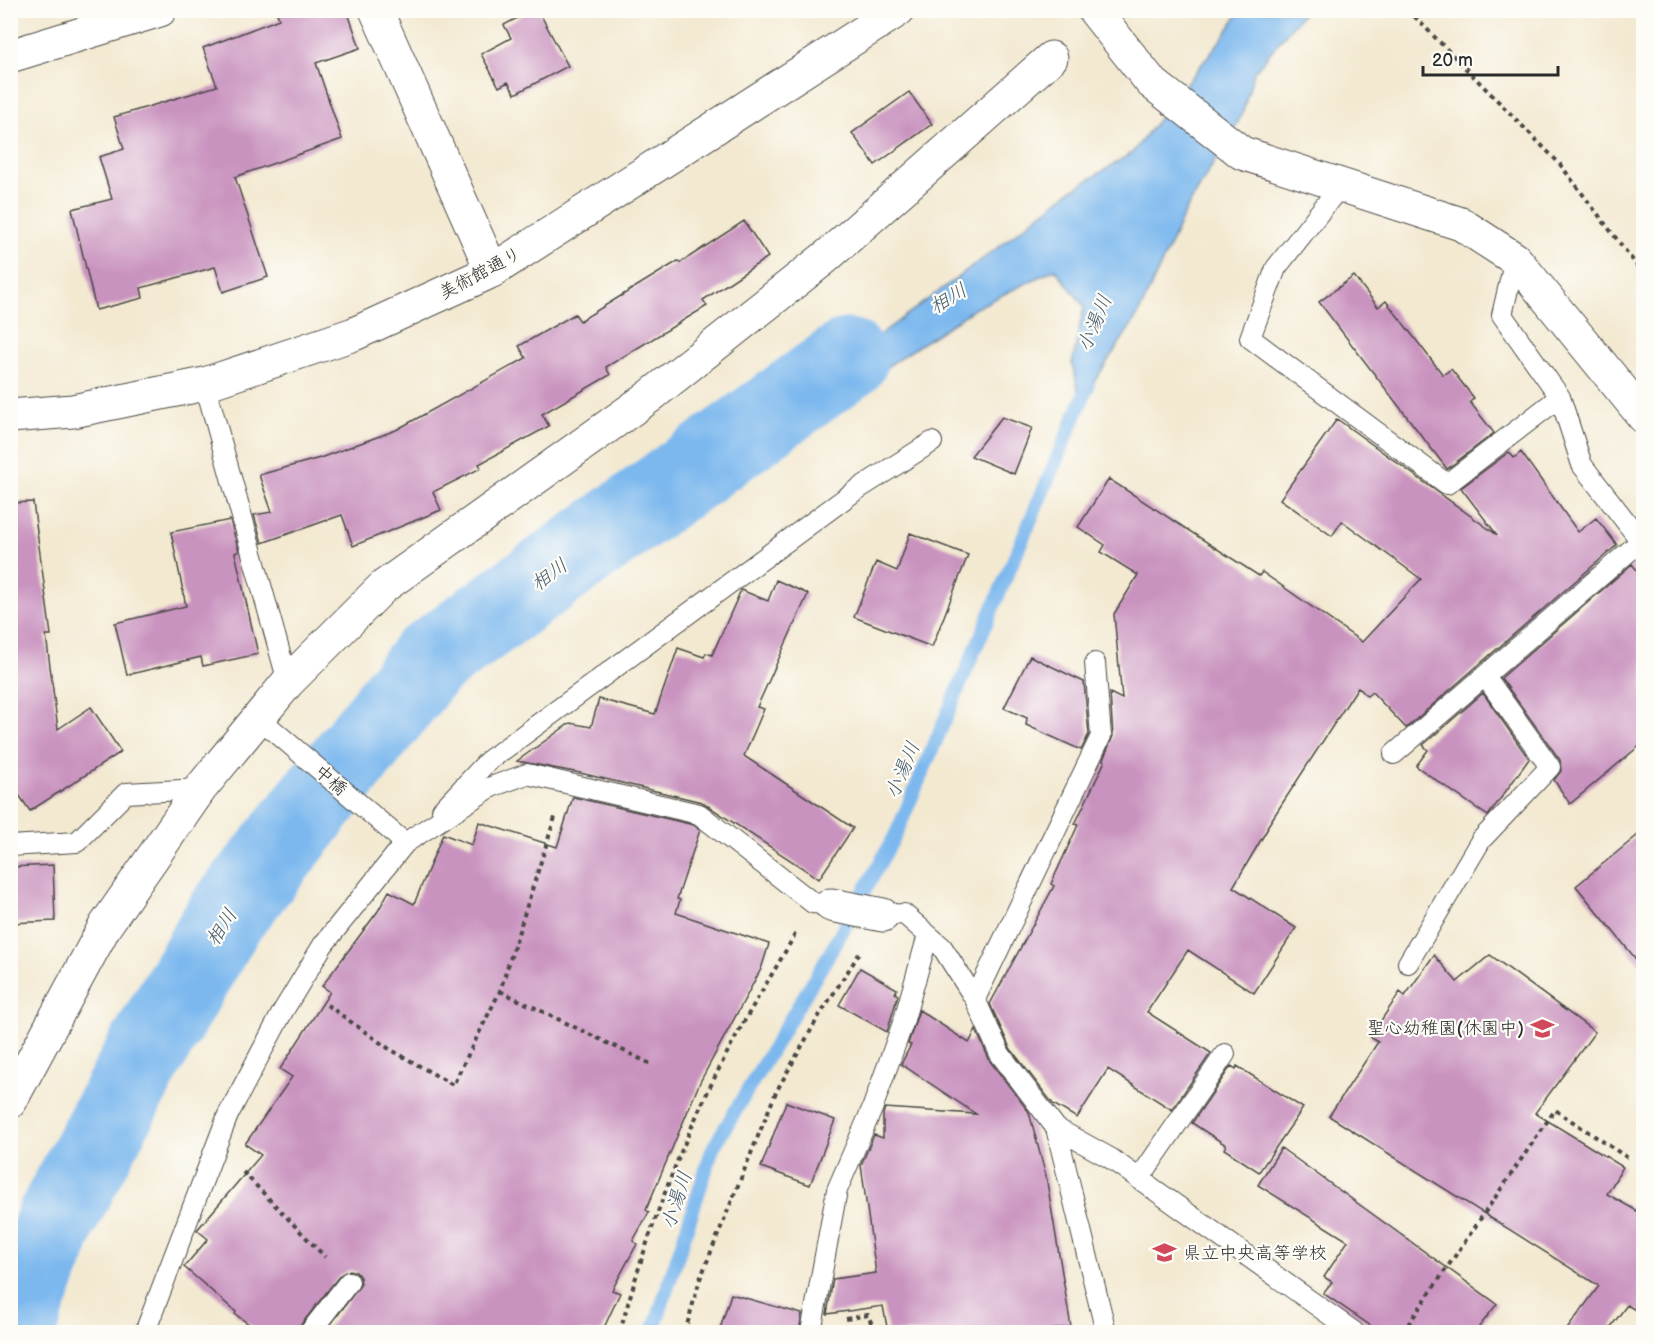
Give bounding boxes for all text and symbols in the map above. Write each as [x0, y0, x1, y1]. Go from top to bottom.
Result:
scale bar [1423, 39, 1558, 77]
text: 20 m [1432, 50, 1473, 71]
street label: 美術館通り [436, 243, 525, 304]
water label: 相川 [925, 278, 972, 319]
water label: 小湯川 [1072, 291, 1118, 356]
water label: 相川 [526, 553, 573, 596]
water label: 小湯川 [880, 738, 926, 803]
street label: 中橋 [310, 761, 351, 800]
water label: 相川 [201, 904, 243, 951]
school or university icon: 聖心幼稚園(休園中) [1529, 1015, 1555, 1041]
place label: 聖心幼稚園(休園中) [1367, 1018, 1524, 1039]
water label: 小湯川 [656, 1168, 698, 1233]
school or university icon: 県立中央高等学校 [1152, 1240, 1178, 1266]
place label: 県立中央高等学校 [1183, 1243, 1327, 1264]

